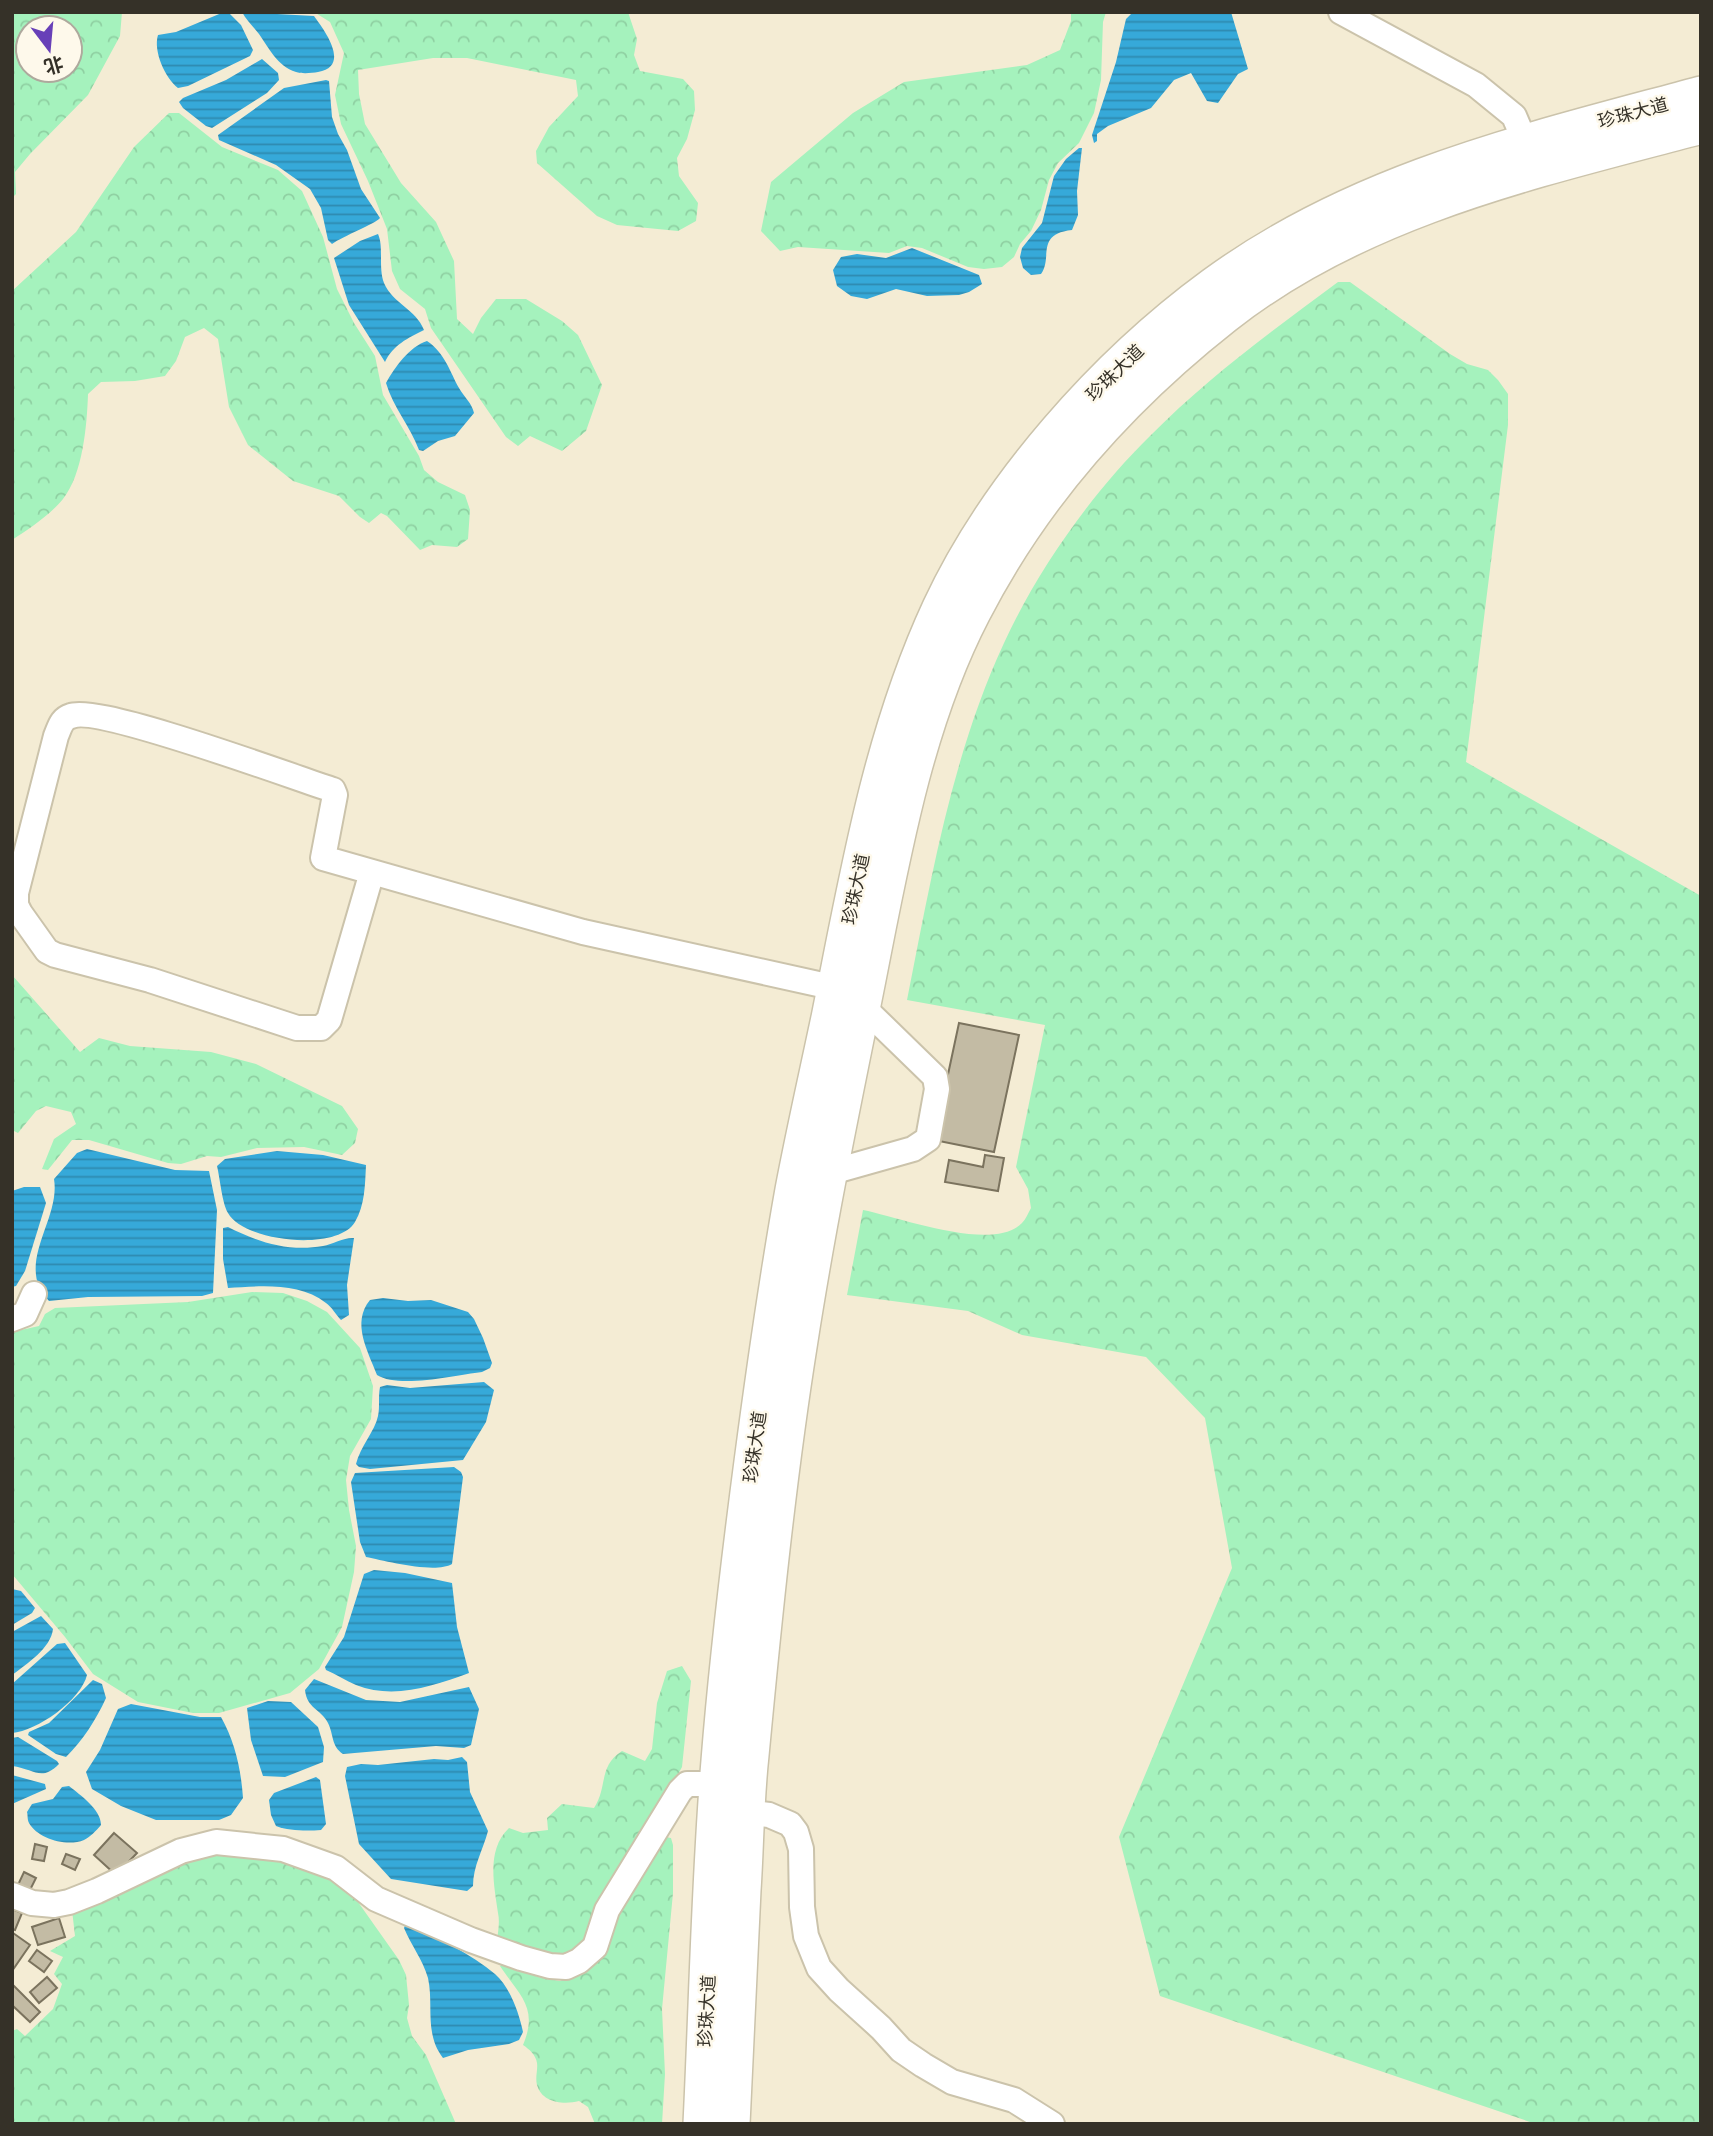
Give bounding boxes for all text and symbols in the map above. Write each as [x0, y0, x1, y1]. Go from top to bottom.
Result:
north arrow [14, 14, 84, 84]
text: 北 [41, 51, 66, 78]
street label: 珍珠大道 [1595, 93, 1671, 133]
street label: 珍珠大道 [1081, 340, 1149, 406]
street label: 珍珠大道 [838, 851, 874, 927]
street label: 珍珠大道 [739, 1410, 771, 1484]
street label: 珍珠大道 [694, 1974, 720, 2048]

